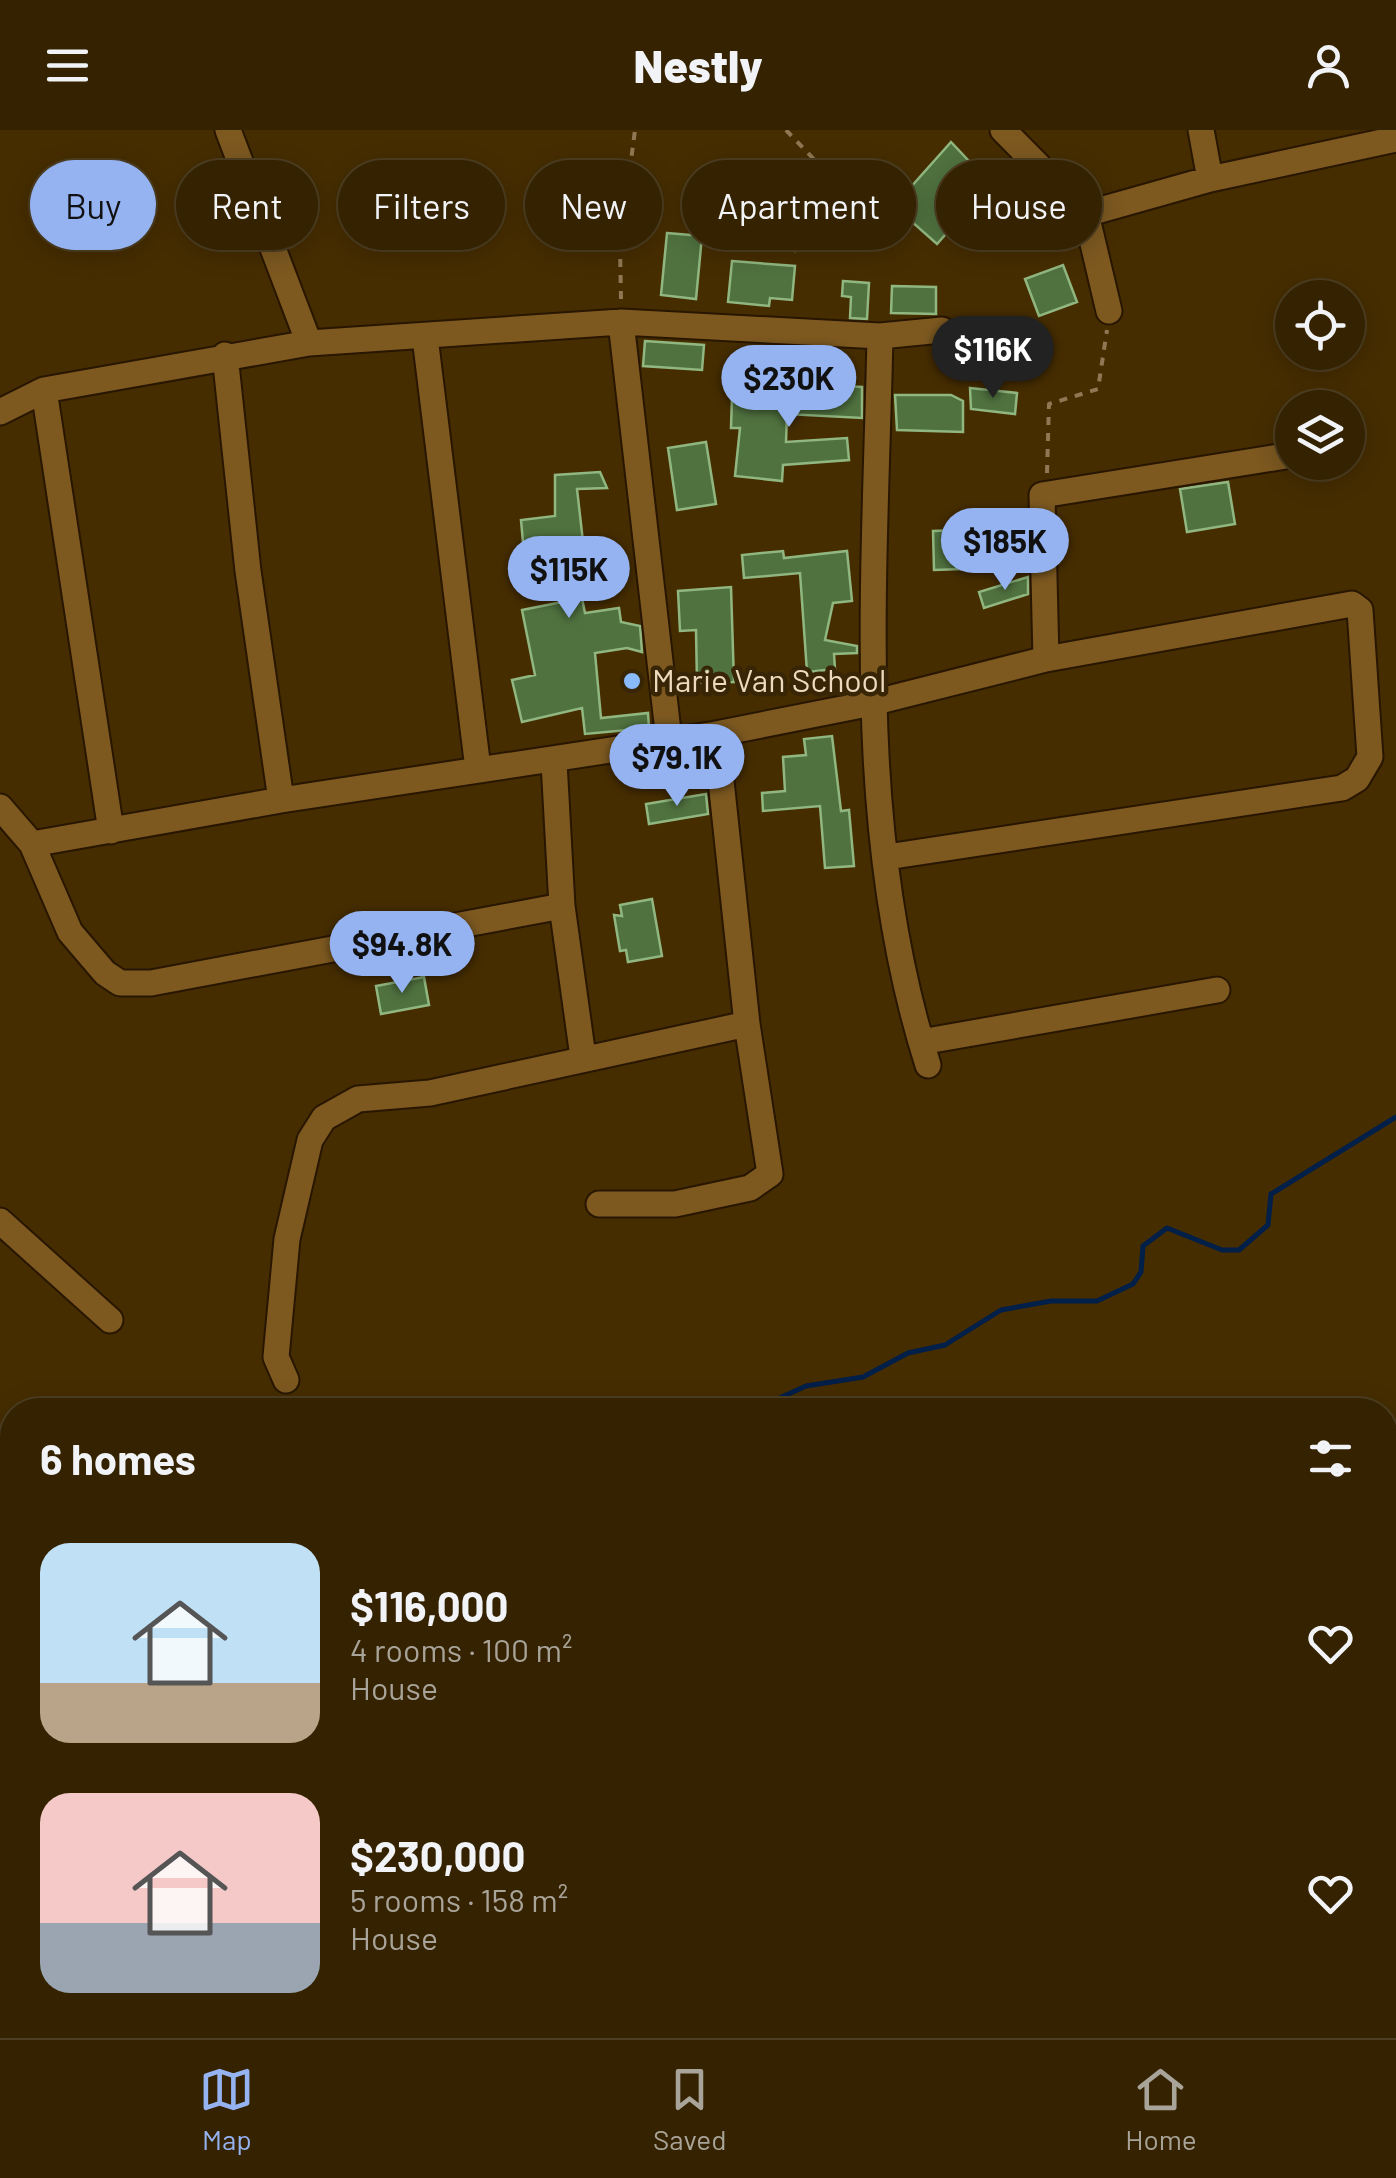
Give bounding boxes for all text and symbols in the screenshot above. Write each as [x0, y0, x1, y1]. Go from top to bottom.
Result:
icon: menu [40, 38, 95, 93]
text: Nestly [633, 38, 763, 92]
icon: person [1301, 38, 1356, 93]
chip: Buy [30, 160, 156, 250]
chip: Rent [176, 160, 318, 250]
chip: Filters [338, 160, 505, 250]
chip: New [525, 160, 662, 250]
chip: Apartment [682, 160, 916, 250]
chip: House [936, 160, 1102, 250]
map controls [1275, 280, 1365, 480]
button: locate [1275, 280, 1365, 370]
pin: $116K [923, 316, 1063, 401]
text: $116K [954, 329, 1032, 367]
pin: $230K [719, 345, 859, 430]
text: $230K [743, 358, 835, 396]
button: layers [1275, 390, 1365, 480]
pin: $185K [935, 508, 1075, 593]
text: $185K [963, 521, 1047, 559]
pin: $115K [499, 536, 639, 621]
text: $115K [530, 549, 608, 587]
place label: Marie Van School [652, 660, 886, 698]
marker: Marie Van School [621, 670, 643, 692]
pin: $79.1K [596, 724, 758, 809]
text: $79.1K [631, 737, 723, 775]
pin: $94.8K [321, 911, 483, 996]
text: $94.8K [352, 924, 452, 962]
icon: filters [1303, 1431, 1358, 1486]
text: 6 homes [40, 1433, 196, 1483]
text: $116,000 [350, 1580, 508, 1630]
icon: home [120, 1583, 240, 1703]
icon: heart [1303, 1616, 1358, 1671]
text: 4 rooms · 100 m² [350, 1630, 572, 1668]
text: House [350, 1668, 438, 1706]
text: $230,000 [350, 1830, 525, 1880]
icon: home [120, 1833, 240, 1953]
icon: heart [1303, 1866, 1358, 1921]
text: 5 rooms · 158 m² [350, 1880, 568, 1918]
text: House [350, 1918, 438, 1956]
tab: Map [199, 2062, 254, 2156]
tab: Saved [653, 2062, 726, 2156]
tab: Home [1125, 2062, 1197, 2156]

